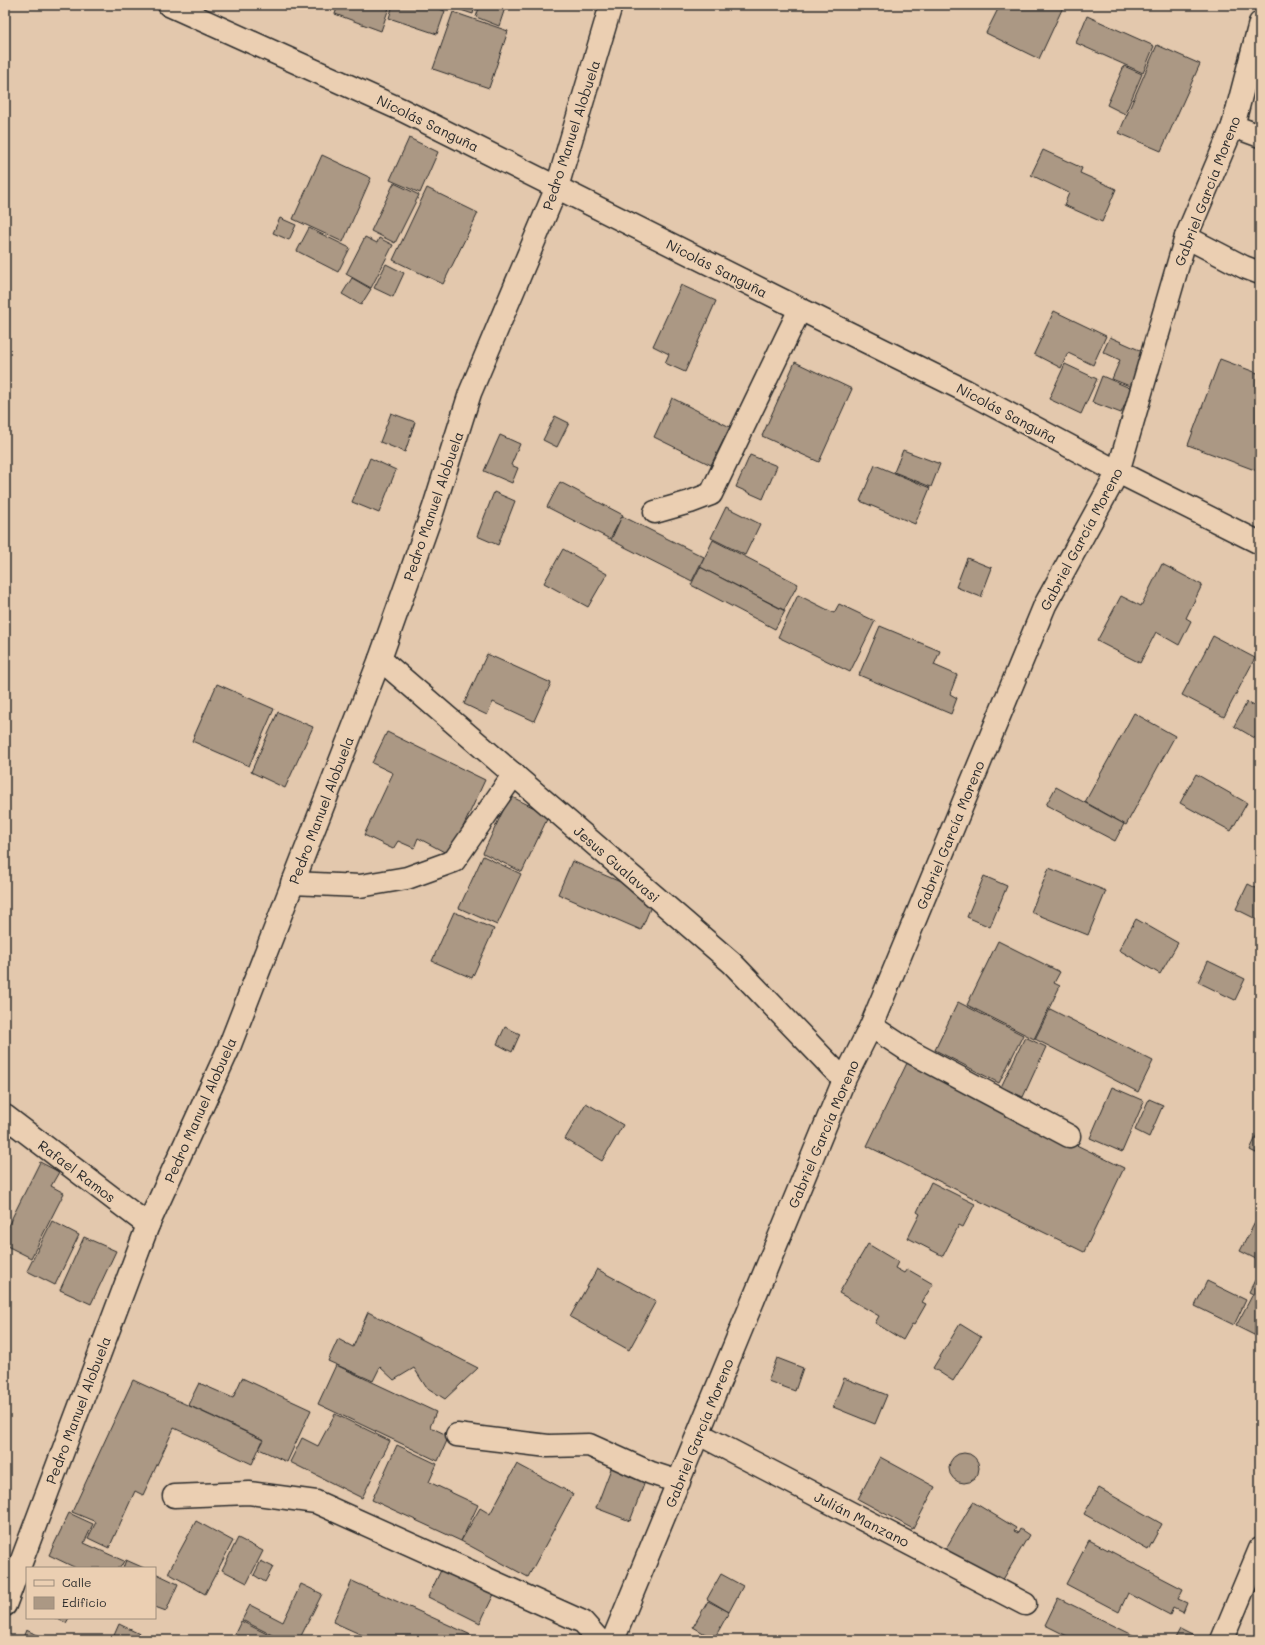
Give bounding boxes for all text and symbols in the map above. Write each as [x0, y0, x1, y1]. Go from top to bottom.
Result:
street label: Pedro Manuel Alobuela [538, 57, 604, 213]
street label: Nicolás Sanguña [374, 90, 482, 156]
street label: Gabriel García Moreno [1170, 113, 1244, 269]
street label: Nicolás Sanguña [663, 234, 771, 302]
street label: Nicolás Sanguña [953, 378, 1061, 448]
street label: Pedro Manuel Alobuela [398, 429, 468, 583]
street label: Gabriel García Moreno [1035, 464, 1127, 614]
street label: Pedro Manuel Alobuela [284, 733, 358, 887]
street label: Gabriel García Moreno [911, 758, 989, 912]
street label: Jesus Gualavasi [570, 821, 664, 907]
street label: Pedro Manuel Alobuela [159, 1034, 241, 1186]
street label: Gabriel García Moreno [783, 1057, 863, 1211]
street label: Rafael Ramos [34, 1136, 120, 1206]
street label: Pedro Manuel Alobuela [41, 1333, 115, 1487]
street label: Gabriel García Moreno [660, 1356, 738, 1510]
street label: Julián Manzano [811, 1487, 913, 1551]
legend [26, 1567, 156, 1619]
text: Calle [62, 1574, 92, 1590]
text: Edificio [62, 1594, 106, 1610]

